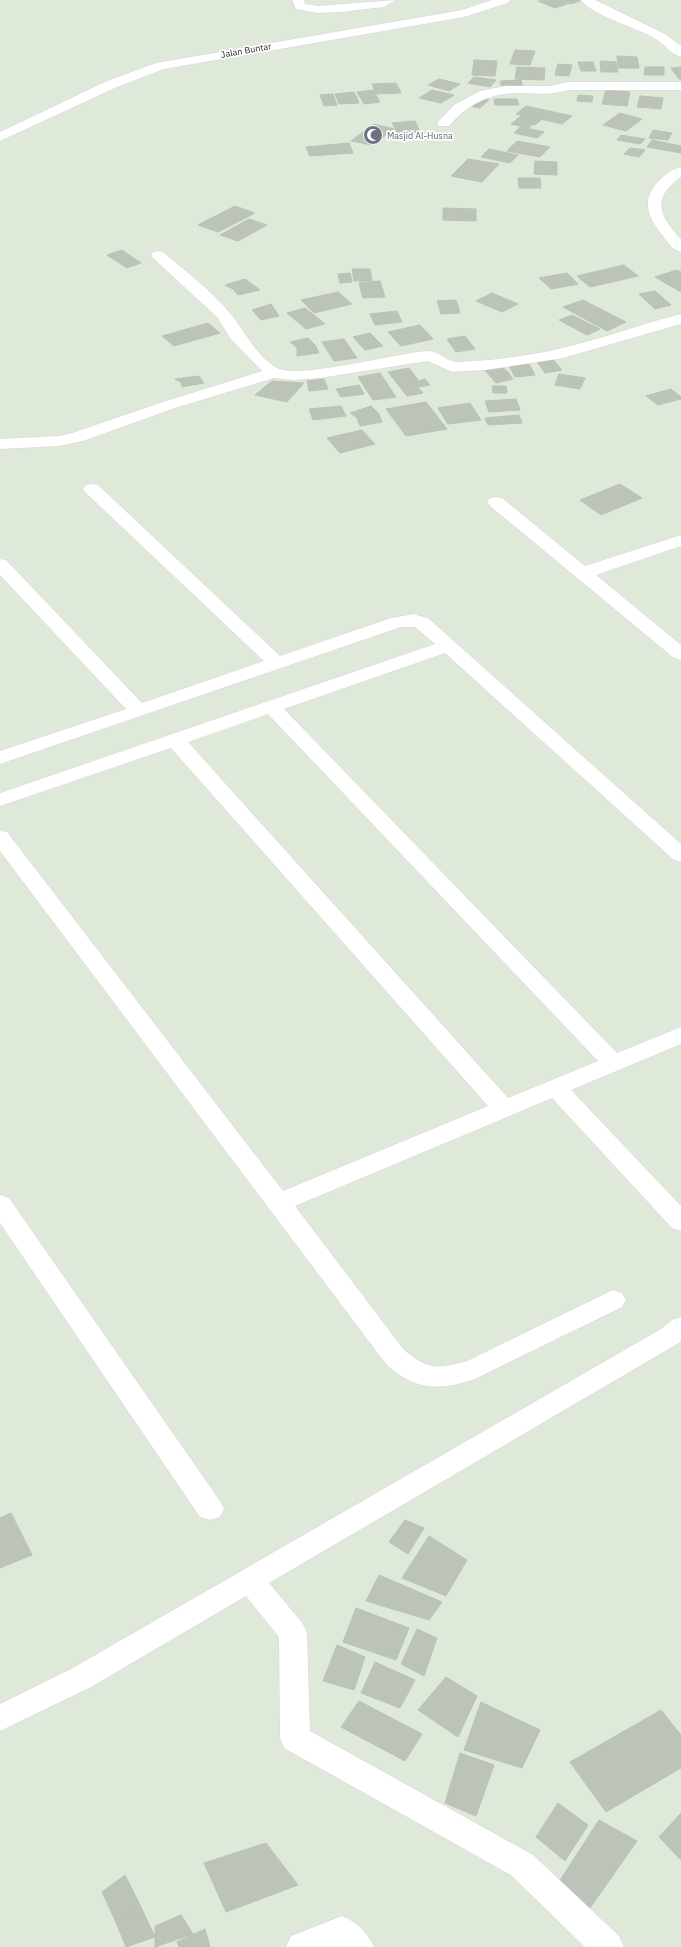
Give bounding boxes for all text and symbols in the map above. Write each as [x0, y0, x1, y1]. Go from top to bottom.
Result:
street label: Jalan Buntar [220, 40, 273, 60]
mosque icon: Masjid Al-Husna [362, 124, 384, 146]
place label: Masjid Al-Husna [387, 130, 453, 141]

